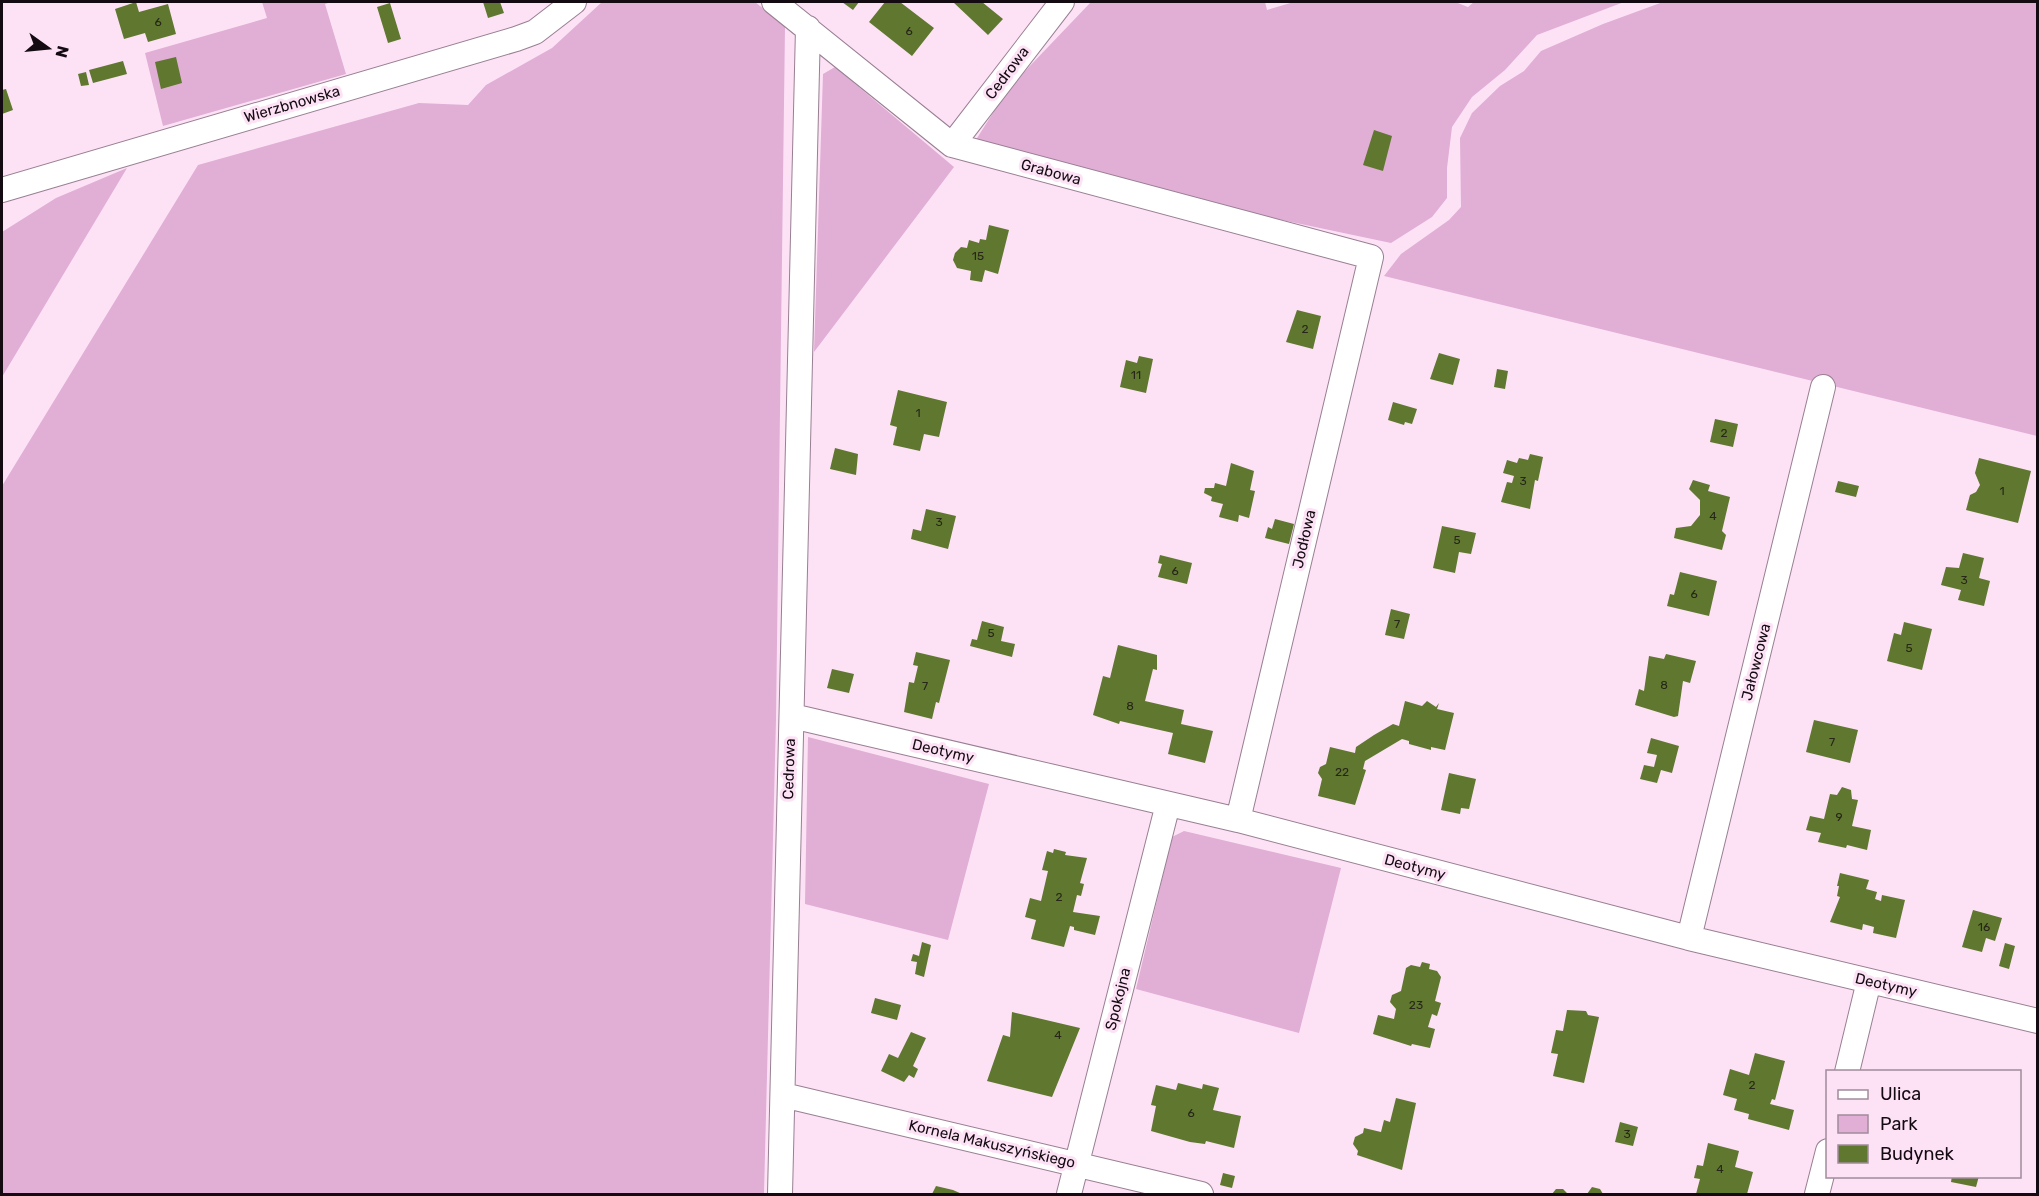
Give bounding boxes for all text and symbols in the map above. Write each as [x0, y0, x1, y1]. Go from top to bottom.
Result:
house number: 6 [154, 15, 162, 29]
north arrow [18, 18, 78, 78]
house number: 6 [905, 24, 913, 38]
street label: Cedrowa [981, 43, 1033, 103]
text: N [51, 44, 73, 60]
street label: Wierzbnowska [242, 82, 342, 126]
street label: Grabowa [1019, 155, 1083, 189]
house number: 15 [972, 249, 984, 263]
house number: 2 [1301, 322, 1309, 336]
house number: 11 [1131, 368, 1141, 382]
house number: 1 [915, 406, 921, 420]
house number: 2 [1720, 426, 1728, 440]
house number: 3 [1519, 474, 1527, 488]
house number: 1 [1999, 484, 2005, 498]
street label: Jodłowa [1289, 508, 1319, 570]
house number: 4 [1709, 509, 1717, 523]
house number: 3 [935, 515, 943, 529]
house number: 5 [1453, 533, 1461, 547]
house number: 6 [1171, 564, 1179, 578]
house number: 3 [1960, 573, 1968, 587]
house number: 6 [1690, 587, 1698, 601]
house number: 7 [1394, 617, 1400, 631]
street label: Jałowcowa [1738, 622, 1774, 702]
house number: 5 [987, 626, 995, 640]
house number: 5 [1905, 641, 1913, 655]
house number: 8 [1660, 678, 1668, 692]
house number: 7 [922, 679, 928, 693]
house number: 8 [1126, 699, 1134, 713]
street label: Deotymy [910, 735, 976, 767]
house number: 7 [1829, 735, 1835, 749]
street label: Cedrowa [779, 738, 799, 800]
house number: 22 [1335, 765, 1349, 779]
house number: 9 [1835, 810, 1843, 824]
street label: Deotymy [1382, 850, 1448, 884]
house number: 2 [1055, 890, 1063, 904]
house number: 16 [1978, 920, 1990, 934]
street label: Spokojna [1102, 966, 1134, 1032]
street label: Deotymy [1853, 969, 1919, 1001]
house number: 23 [1409, 998, 1423, 1012]
house number: 4 [1054, 1028, 1062, 1042]
legend [1826, 1070, 2021, 1178]
house number: 2 [1748, 1078, 1756, 1092]
text: Ulica [1880, 1083, 1921, 1105]
house number: 6 [1187, 1106, 1195, 1120]
text: Park [1880, 1113, 1918, 1135]
street label: Kornela Makuszyńskiego [907, 1116, 1077, 1172]
house number: 3 [1623, 1127, 1631, 1141]
text: Budynek [1880, 1143, 1954, 1165]
house number: 4 [1716, 1162, 1724, 1176]

